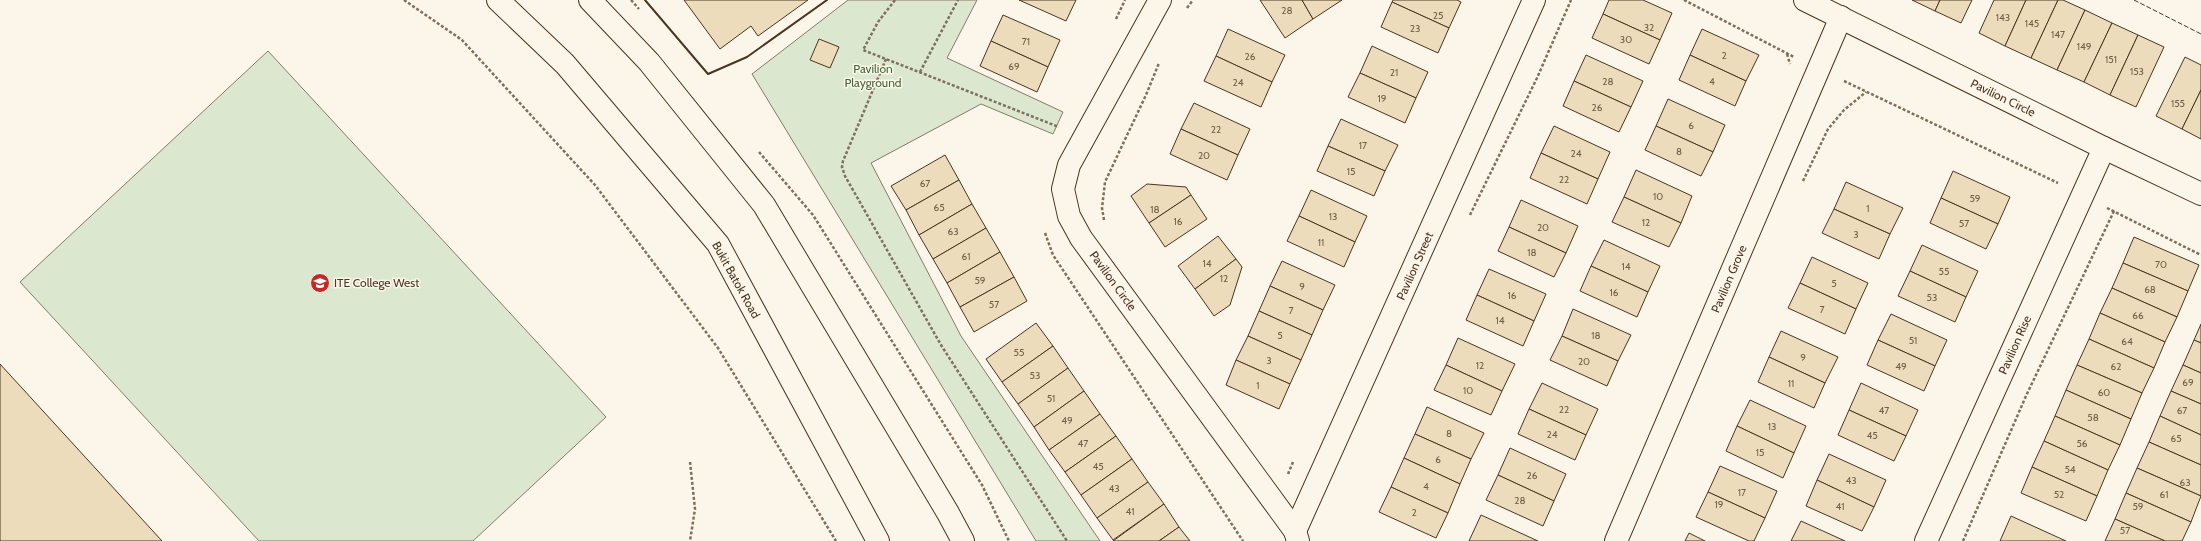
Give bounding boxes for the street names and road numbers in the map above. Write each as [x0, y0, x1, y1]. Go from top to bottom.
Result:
street label: Pavilion Circle [1968, 75, 2038, 120]
street label: Pavilion Street [1393, 229, 1436, 302]
street label: Bukit Batok Road [709, 239, 764, 321]
street label: Pavilion Grove [1708, 243, 1750, 315]
street label: Pavilion Circle [1087, 248, 1140, 314]
street label: Pavilion Rise [1995, 313, 2034, 377]

